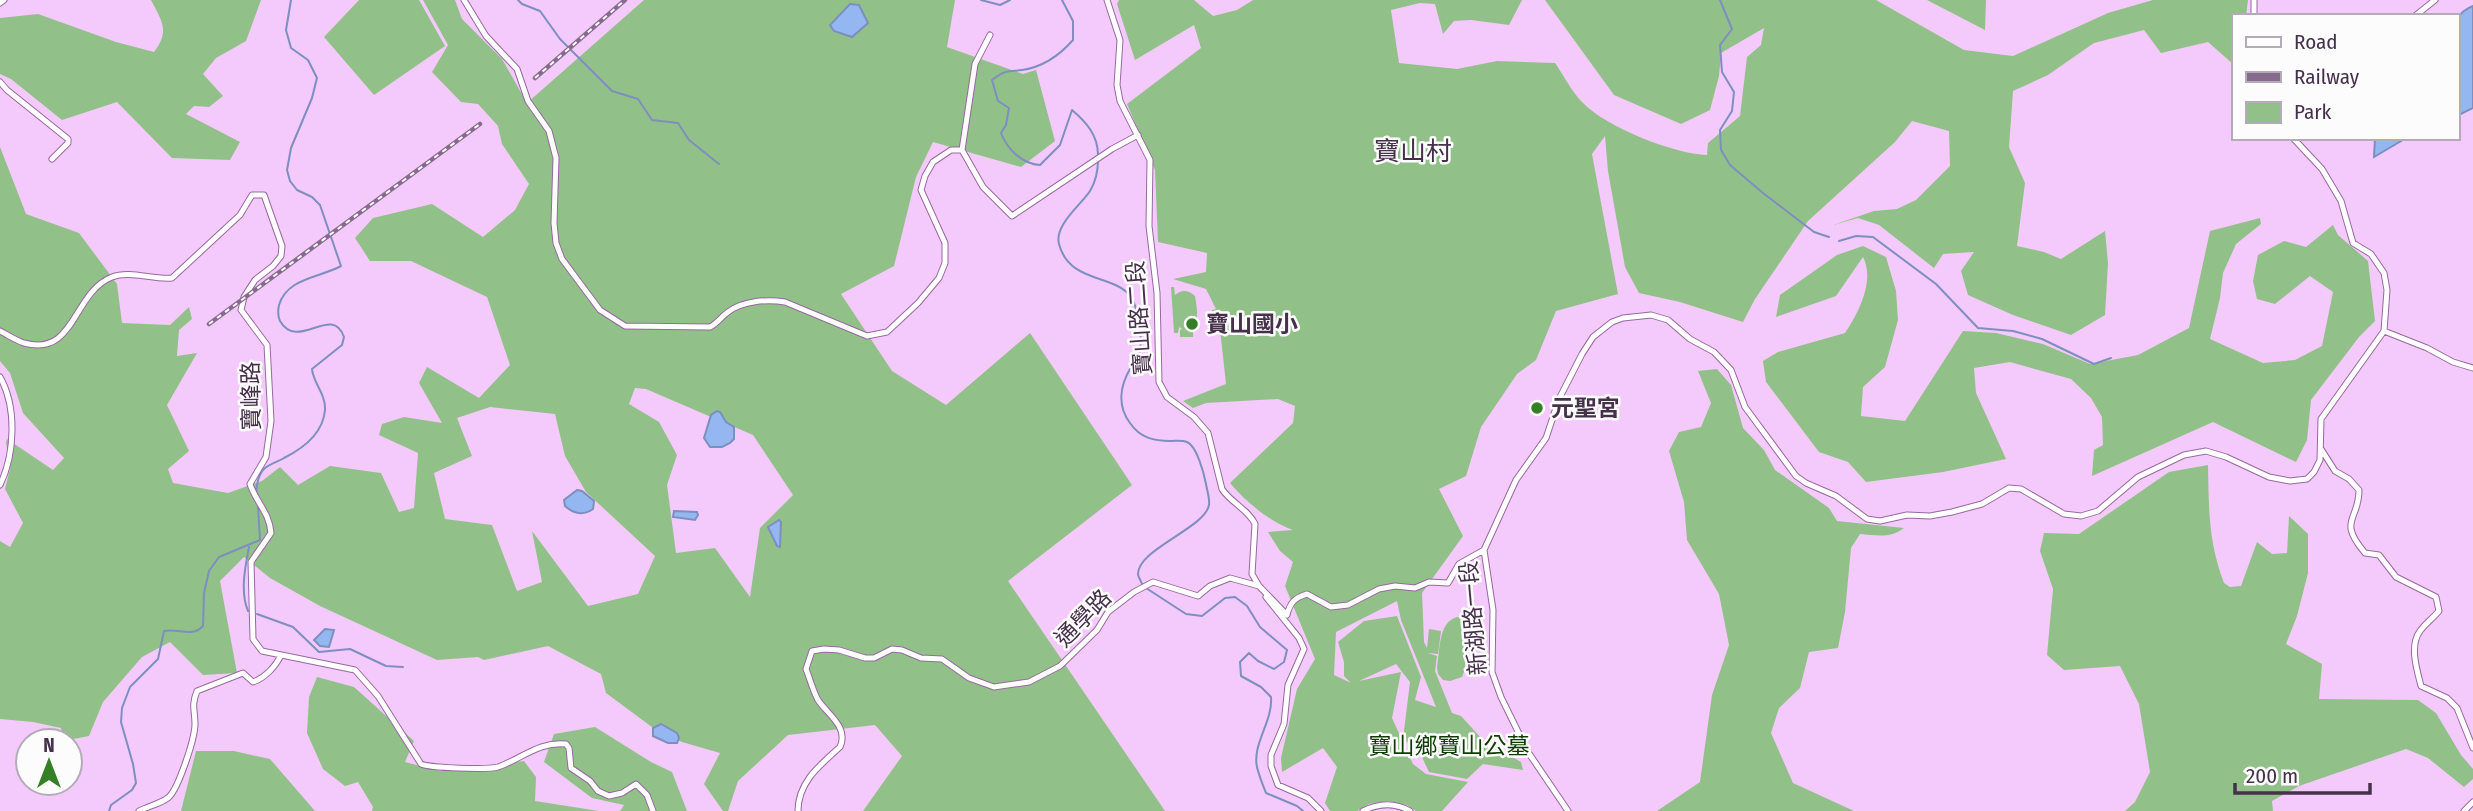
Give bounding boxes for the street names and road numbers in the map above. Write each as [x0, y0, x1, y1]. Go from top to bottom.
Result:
street label: 寶山路二段 [1121, 260, 1157, 376]
street label: 寶峰路 [236, 361, 266, 431]
street label: 新湖路一段 [1454, 559, 1492, 677]
street label: 通學路 [1049, 583, 1117, 653]

